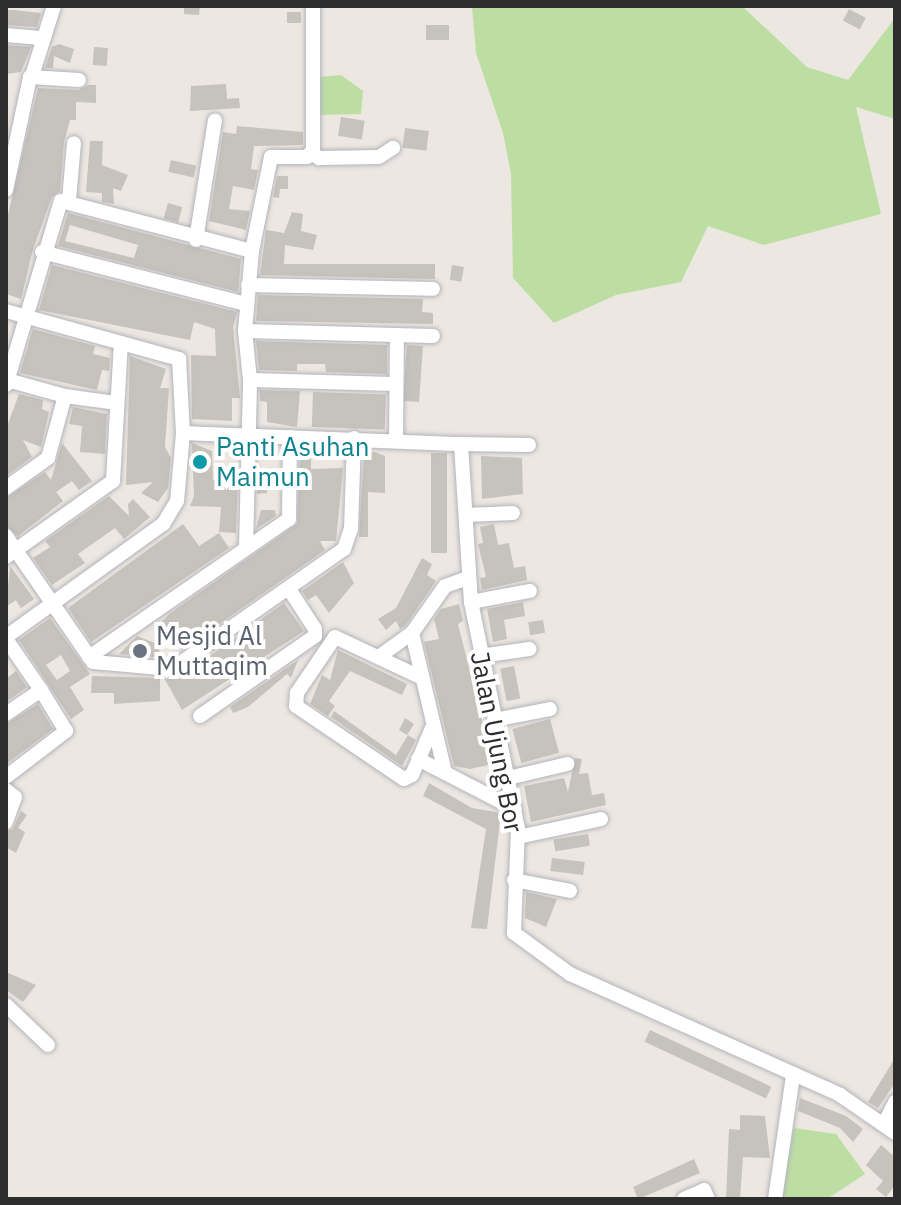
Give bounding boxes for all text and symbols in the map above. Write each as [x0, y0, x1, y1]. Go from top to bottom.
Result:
place label: Panti Asuhan Maimun [216, 431, 369, 492]
marker: Panti Asuhan Maimun [191, 453, 209, 471]
place label: Mesjid Al Muttaqim [156, 620, 268, 682]
marker: Mesjid Al Muttaqim [131, 642, 149, 660]
street label: Jalan Ujung Bor [464, 649, 530, 835]

